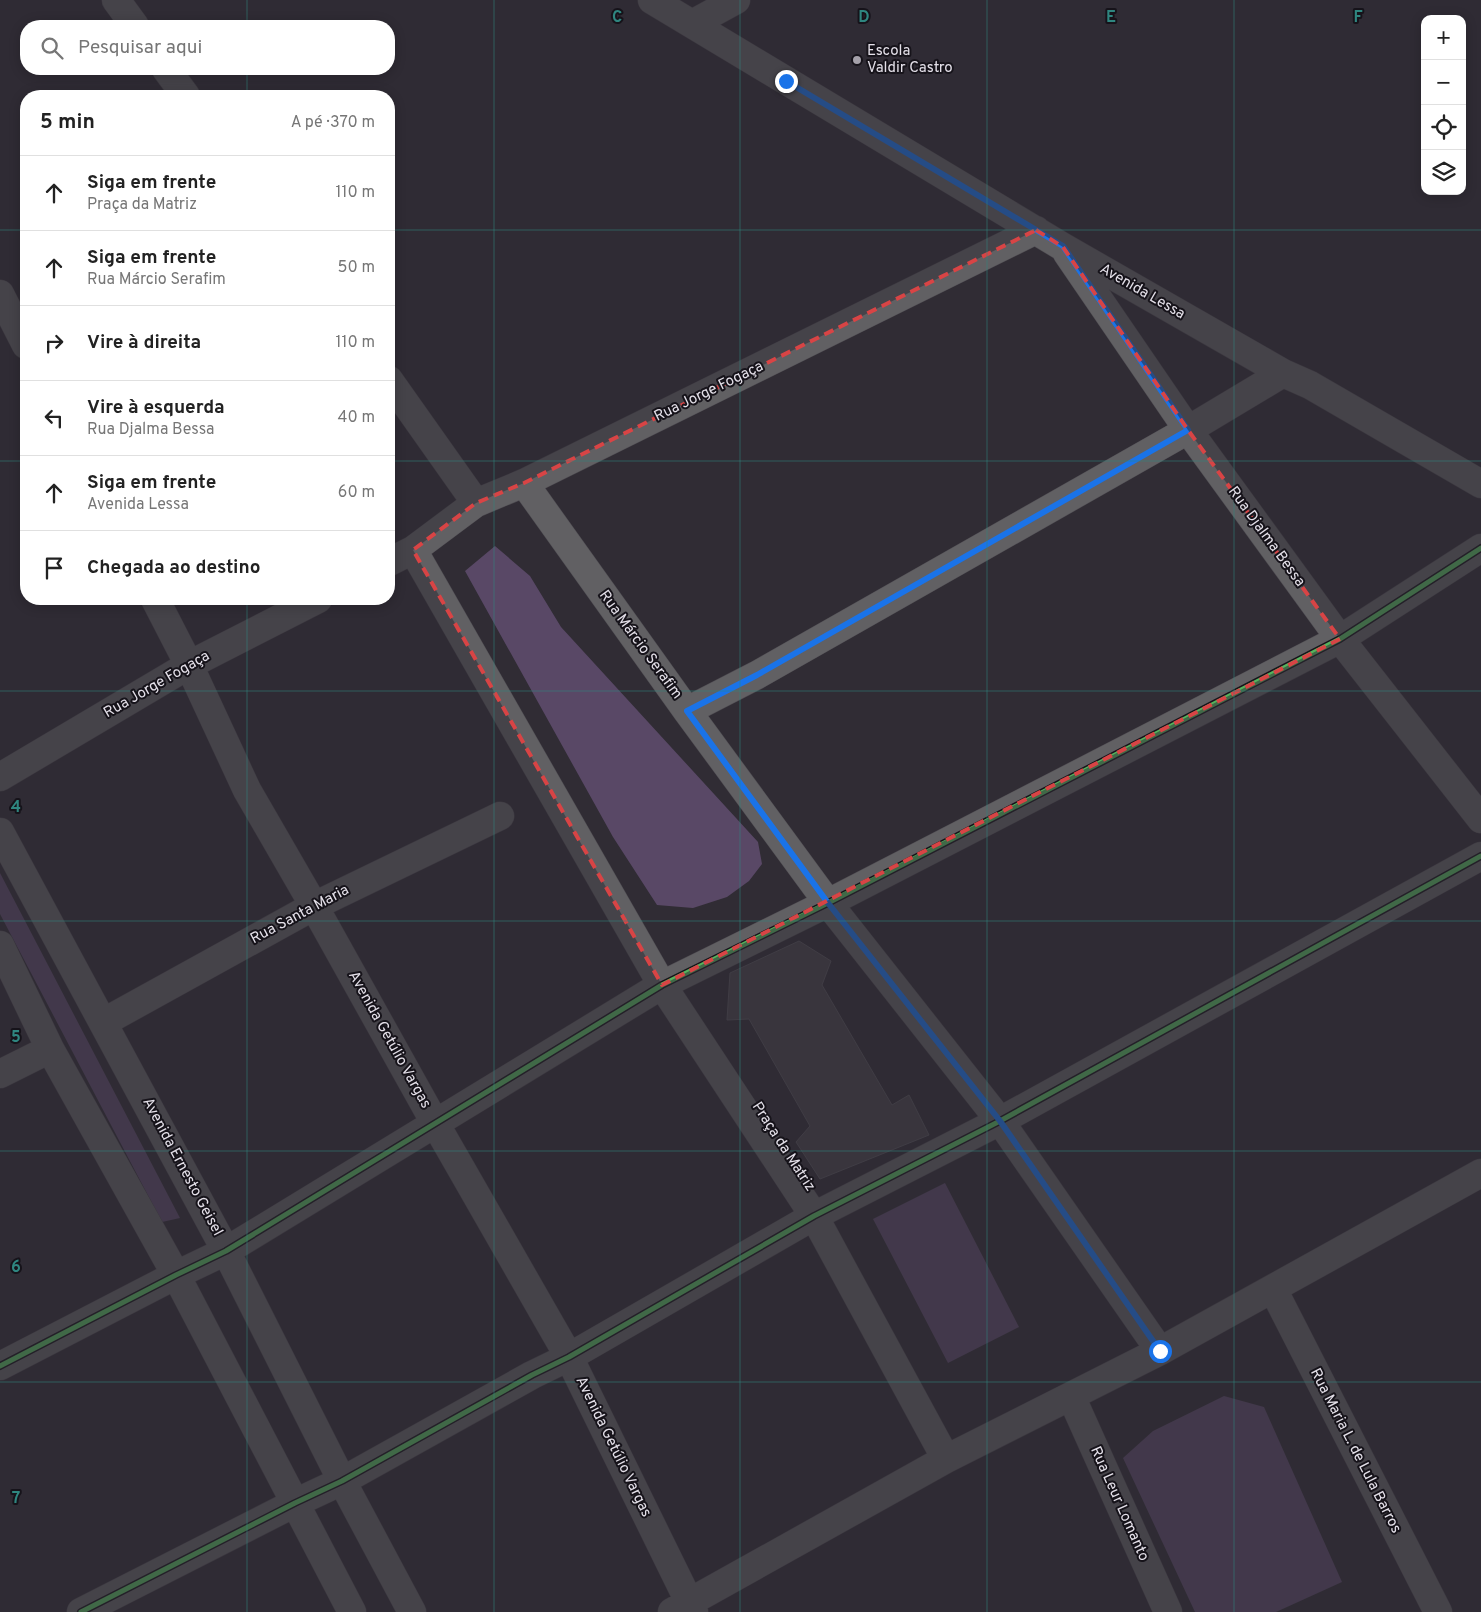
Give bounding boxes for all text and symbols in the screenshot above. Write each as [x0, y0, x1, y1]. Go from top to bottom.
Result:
text: C [612, 8, 622, 28]
text: D [858, 8, 870, 28]
text: E [1106, 8, 1116, 28]
text: F [1353, 8, 1363, 28]
map controls [1421, 15, 1466, 195]
button: + [1421, 15, 1466, 60]
search box [20, 20, 395, 75]
icon: search [38, 34, 66, 62]
text: Pesquisar aqui [78, 36, 202, 60]
place label: Escola Valdir Castro [867, 42, 953, 78]
marker: Escola Valdir Castro [851, 54, 863, 66]
button: − [1421, 60, 1466, 105]
route end [775, 70, 798, 93]
button: locate [1421, 105, 1466, 150]
text: 5 min [40, 109, 95, 136]
text: A pé · 370 m [291, 113, 375, 133]
button: layers [1421, 150, 1466, 195]
text: Siga em frente [87, 171, 216, 195]
icon: ahead [40, 179, 68, 207]
text: 110 m [335, 183, 375, 203]
text: Praça da Matriz [87, 195, 197, 215]
text: Siga em frente [87, 246, 216, 270]
icon: ahead [40, 254, 68, 282]
text: 50 m [338, 258, 375, 278]
street label: Avenida Lessa [1096, 260, 1188, 324]
text: Rua Márcio Serafim [87, 270, 226, 290]
icon: right [40, 329, 68, 357]
text: Vire à direita [87, 331, 201, 355]
text: 110 m [335, 333, 375, 353]
street label: Rua Jorge Fogaça [651, 357, 767, 427]
text: Vire à esquerda [87, 396, 225, 420]
icon: left [40, 404, 68, 432]
text: 40 m [337, 408, 375, 428]
text: Rua Djalma Bessa [87, 420, 214, 440]
text: Siga em frente [87, 471, 216, 495]
icon: ahead [40, 479, 68, 507]
text: 60 m [338, 483, 375, 503]
street label: Rua Djalma Bessa [1223, 483, 1309, 591]
text: Avenida Lessa [87, 495, 189, 515]
icon: arrive [40, 554, 68, 582]
text: Chegada ao destino [87, 556, 261, 580]
street label: Rua Márcio Serafim [594, 587, 686, 703]
street label: Rua Jorge Fogaça [101, 647, 213, 723]
text: 4 [11, 798, 21, 818]
street label: Rua Santa Maria [247, 881, 353, 949]
street label: Avenida Getúlio Vargas [343, 968, 435, 1112]
text: 5 [11, 1028, 21, 1048]
street label: Avenida Ernesto Geisel [137, 1095, 227, 1239]
street label: Praça da Matriz [747, 1099, 819, 1195]
text: 6 [11, 1258, 21, 1278]
route start [1149, 1340, 1172, 1363]
street label: Rua Maria L. de Lula Barros [1305, 1365, 1405, 1537]
street label: Avenida Getúlio Vargas [571, 1374, 655, 1520]
street label: Rua Leur Lomanto [1085, 1444, 1153, 1564]
text: 7 [12, 1489, 20, 1509]

